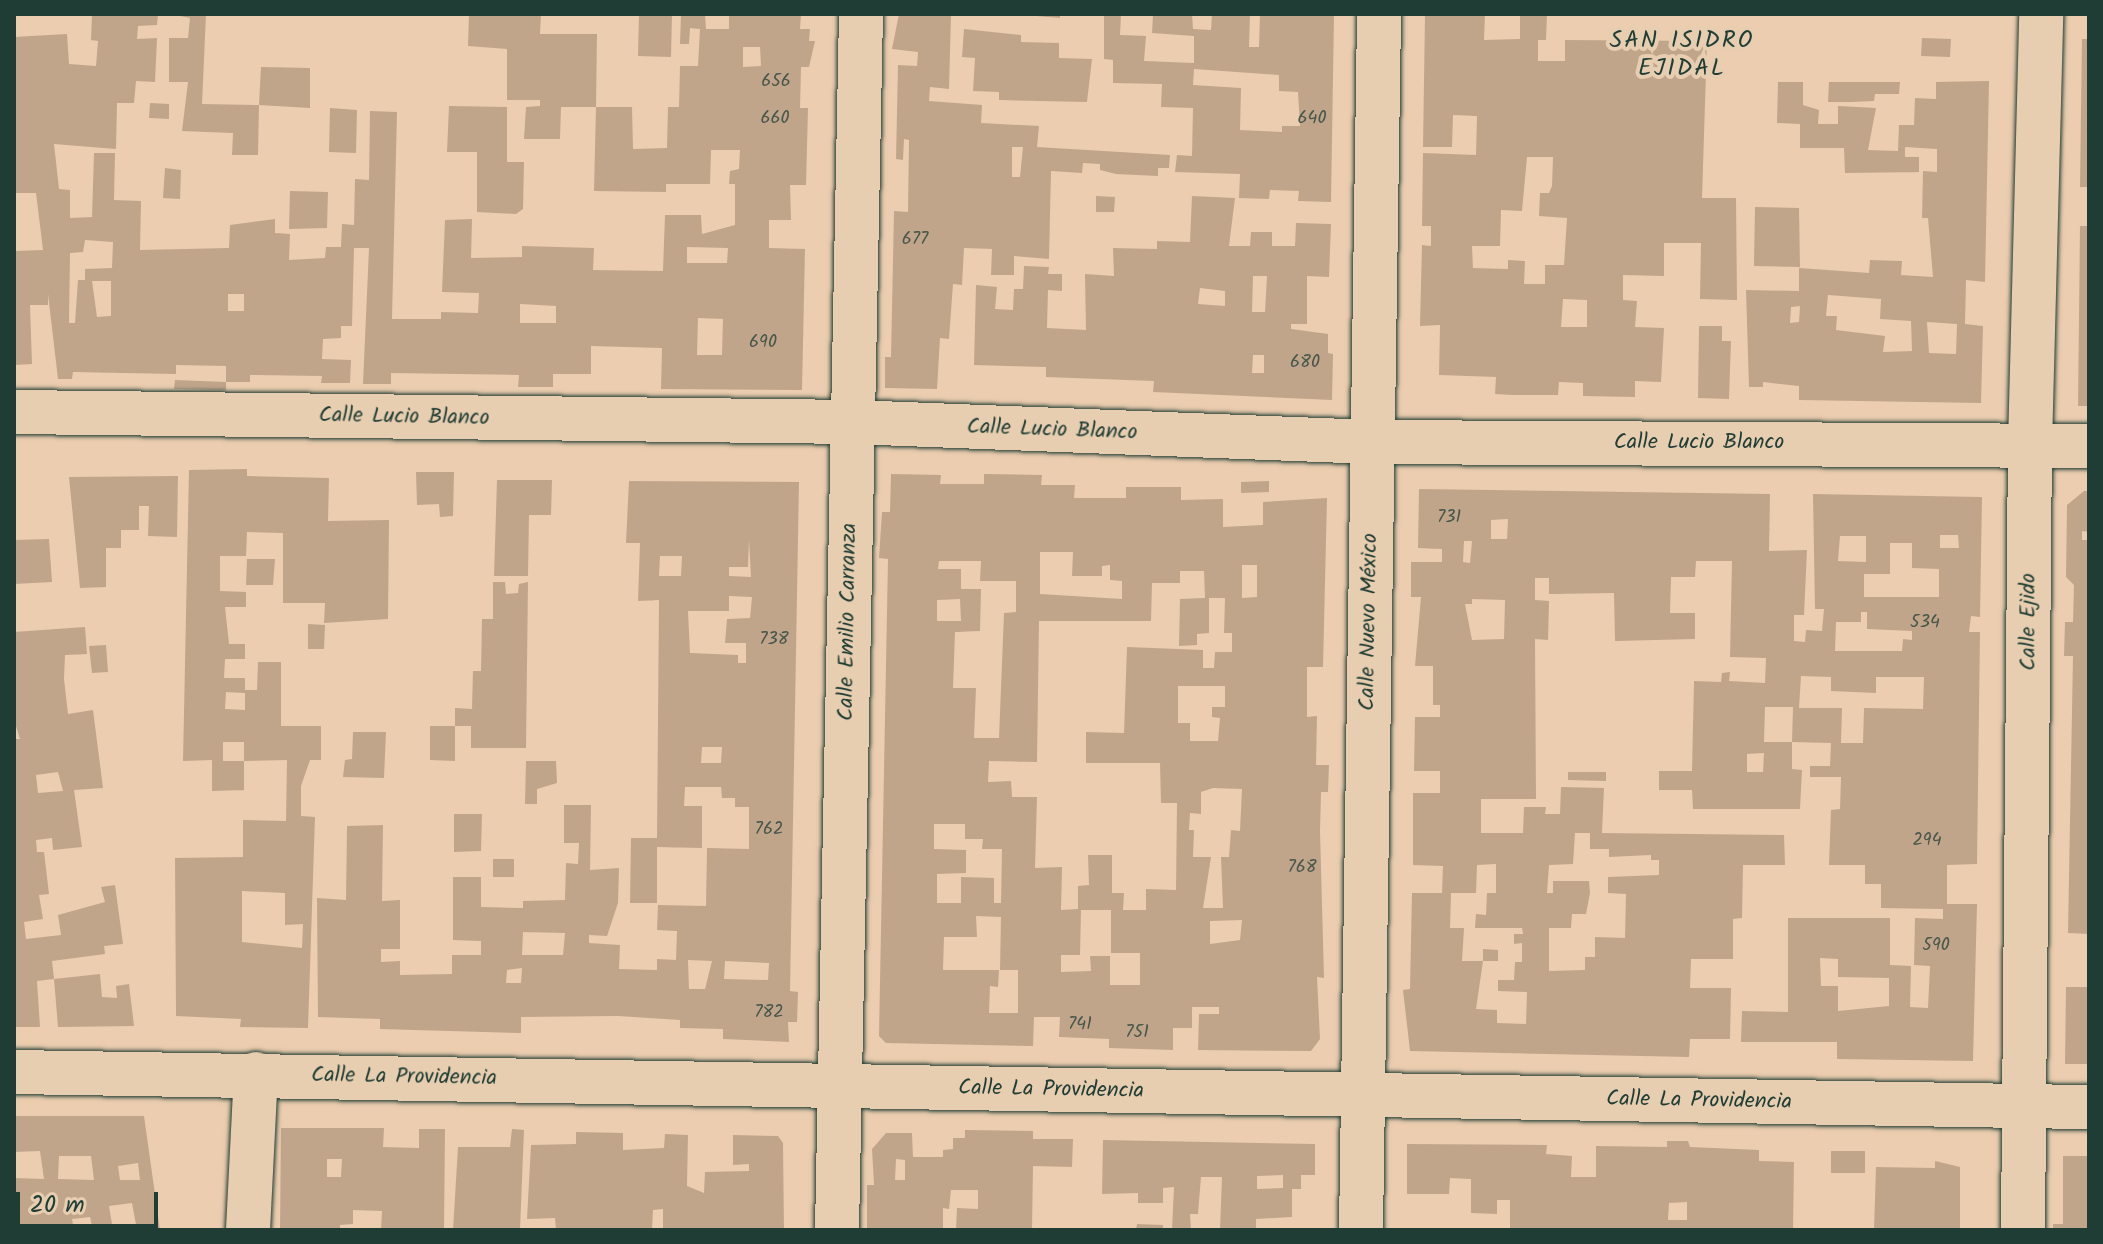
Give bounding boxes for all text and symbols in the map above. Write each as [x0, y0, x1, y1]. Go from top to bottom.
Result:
district label: SAN ISIDRO EJIDAL [1609, 27, 1755, 83]
house number: 656 [761, 71, 791, 93]
house number: 660 [760, 108, 790, 130]
house number: 640 [1298, 108, 1326, 130]
house number: 677 [902, 229, 928, 251]
house number: 690 [749, 332, 777, 354]
house number: 680 [1290, 352, 1320, 374]
street label: Calle Lucio Blanco [318, 402, 490, 432]
street label: Calle Lucio Blanco [966, 414, 1138, 446]
street label: Calle Lucio Blanco [1614, 430, 1784, 456]
house number: 731 [1437, 507, 1461, 529]
street label: Calle Emilio Carranza [833, 523, 863, 721]
street label: Calle Nuevo México [1354, 533, 1384, 711]
street label: Calle Ejido [2016, 573, 2042, 671]
house number: 534 [1910, 612, 1940, 634]
house number: 738 [759, 629, 789, 651]
house number: 762 [755, 819, 783, 841]
house number: 294 [1912, 830, 1942, 852]
house number: 768 [1287, 857, 1317, 879]
house number: 590 [1922, 935, 1950, 957]
house number: 782 [754, 1002, 784, 1024]
house number: 741 [1068, 1014, 1092, 1036]
house number: 751 [1125, 1022, 1149, 1044]
street label: Calle La Providencia [311, 1062, 497, 1092]
street label: Calle La Providencia [958, 1075, 1144, 1105]
street label: Calle La Providencia [1606, 1086, 1792, 1116]
scale bar [20, 1176, 162, 1226]
text: 20 m [30, 1186, 85, 1225]

